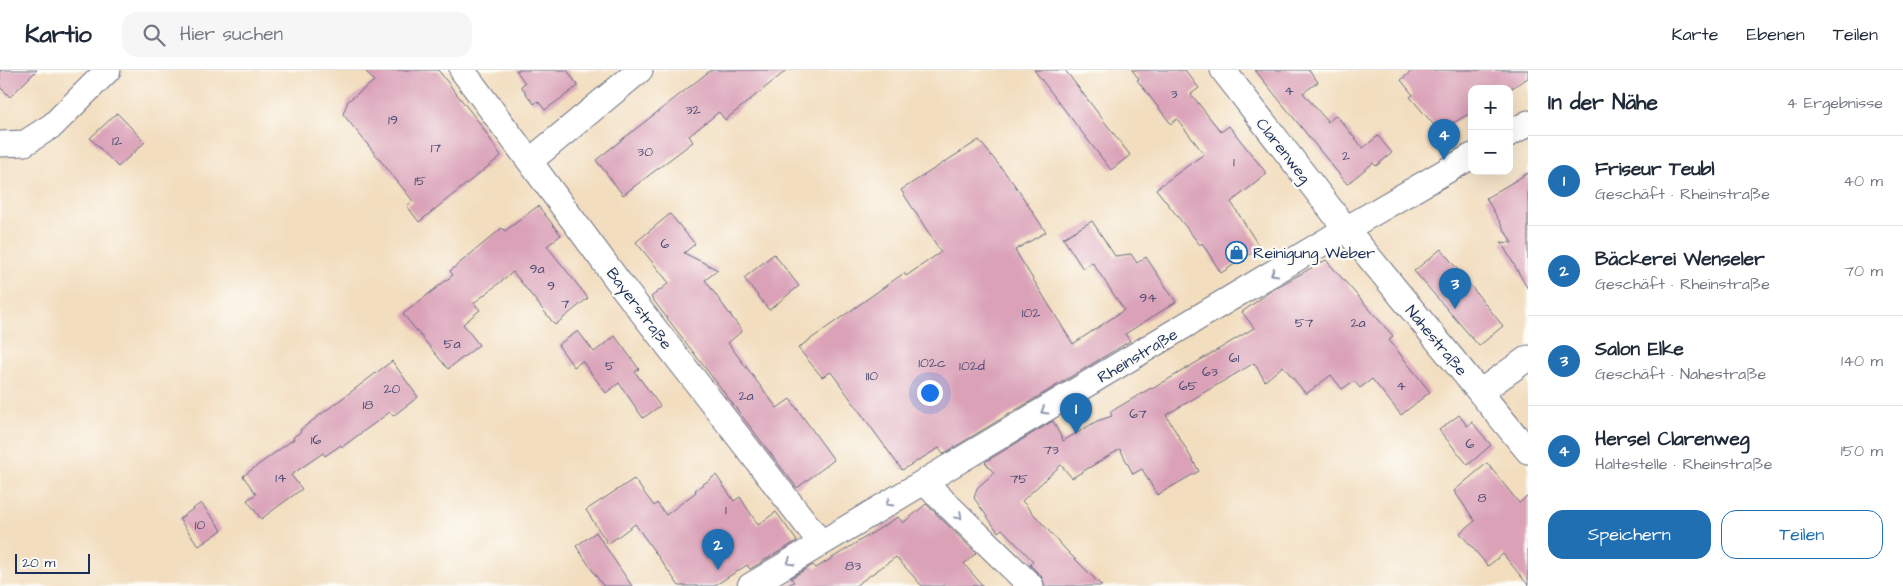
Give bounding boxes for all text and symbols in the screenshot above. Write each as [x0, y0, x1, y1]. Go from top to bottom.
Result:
search box [122, 12, 472, 57]
text: Kartio [25, 18, 92, 52]
icon: search [140, 21, 168, 49]
text: Hier suchen [180, 21, 283, 48]
text: Karte [1671, 22, 1719, 47]
text: Ebenen [1747, 22, 1805, 47]
text: Teilen [1833, 22, 1878, 47]
house number: 4 [1284, 81, 1294, 101]
house number: 3 [1170, 84, 1178, 104]
map controls [1468, 85, 1513, 175]
button: + [1468, 85, 1513, 130]
text: In der Nähe [1548, 88, 1658, 117]
text: 4 Ergebnisse [1786, 92, 1883, 114]
house number: 32 [685, 100, 701, 120]
house number: 19 [388, 110, 398, 130]
street label: Clarenweg [1250, 113, 1316, 188]
pin: 4 [1428, 119, 1460, 160]
button: − [1468, 130, 1513, 175]
house number: 12 [112, 131, 122, 151]
house number: 17 [431, 138, 442, 158]
house number: 30 [637, 142, 653, 162]
house number: 2 [1342, 146, 1350, 166]
house number: 1 [1233, 152, 1235, 172]
text: Friseur Teubl [1595, 156, 1715, 183]
text: 1 [1563, 170, 1565, 192]
text: 40 m [1843, 170, 1883, 192]
house number: 15 [414, 171, 426, 191]
text: Geschäft · Rheinstraße [1595, 183, 1770, 205]
house number: 6 [661, 234, 670, 254]
shop icon: Reinigung Weber [1225, 240, 1249, 264]
place label: Reinigung Weber [1253, 242, 1375, 265]
text: Bäckerei Wenseler [1595, 246, 1765, 273]
house number: 9a [529, 259, 545, 279]
text: 2 [1559, 260, 1569, 282]
text: 70 m [1844, 260, 1883, 282]
street label: Bayerstraße [600, 263, 677, 355]
one-way arrow [1271, 266, 1280, 276]
pin: 3 [1439, 268, 1471, 309]
text: Geschäft · Rheinstraße [1595, 273, 1770, 295]
house number: 9 [547, 276, 555, 296]
house number: 94 [1139, 288, 1157, 308]
house number: 7 [561, 294, 570, 314]
street label: Nahestraße [1400, 301, 1473, 381]
house number: 102 [1022, 303, 1040, 323]
house number: 57 [1295, 313, 1314, 333]
house number: 2a [1350, 313, 1366, 333]
street label: Rheinstraße [1093, 323, 1182, 388]
house number: 5a [443, 334, 461, 354]
text: Salon Elke [1595, 336, 1684, 363]
house number: 61 [1229, 348, 1239, 368]
text: 3 [1560, 350, 1568, 372]
text: 140 m [1841, 350, 1883, 372]
house number: 102c [918, 353, 946, 373]
house number: 5 [605, 356, 615, 376]
house number: 102d [959, 356, 985, 376]
house number: 63 [1202, 362, 1218, 382]
text: Geschäft · Nahestraße [1595, 363, 1766, 385]
house number: 110 [866, 366, 878, 386]
house number: 65 [1179, 376, 1197, 396]
house number: 4 [1396, 376, 1406, 396]
house number: 20 [384, 379, 401, 399]
your location [917, 380, 943, 406]
house number: 2a [738, 386, 754, 406]
pin: 1 [1060, 393, 1092, 434]
house number: 18 [363, 395, 373, 415]
one-way arrow [1040, 404, 1049, 414]
house number: 67 [1129, 404, 1147, 424]
text: Hersel Clarenweg [1595, 426, 1750, 453]
house number: 16 [311, 430, 322, 450]
house number: 6 [1466, 434, 1475, 454]
house number: 73 [1043, 440, 1059, 460]
text: 4 [1559, 440, 1569, 462]
text: 150 m [1841, 440, 1883, 462]
text: Haltestelle · Rheinstraße [1595, 453, 1772, 475]
house number: 14 [275, 468, 287, 488]
house number: 75 [1010, 469, 1028, 489]
house number: 8 [1477, 488, 1487, 508]
one-way arrow [886, 496, 895, 506]
house number: 1 [725, 500, 727, 520]
one-way arrow [953, 510, 962, 519]
button: Speichern [1548, 510, 1711, 559]
button: Teilen [1721, 510, 1883, 559]
house number: 10 [195, 515, 205, 535]
pin: 2 [702, 529, 734, 570]
scale bar [15, 551, 90, 574]
text: 20 m [22, 553, 55, 573]
one-way arrow [787, 555, 796, 565]
house number: 83 [845, 556, 861, 576]

